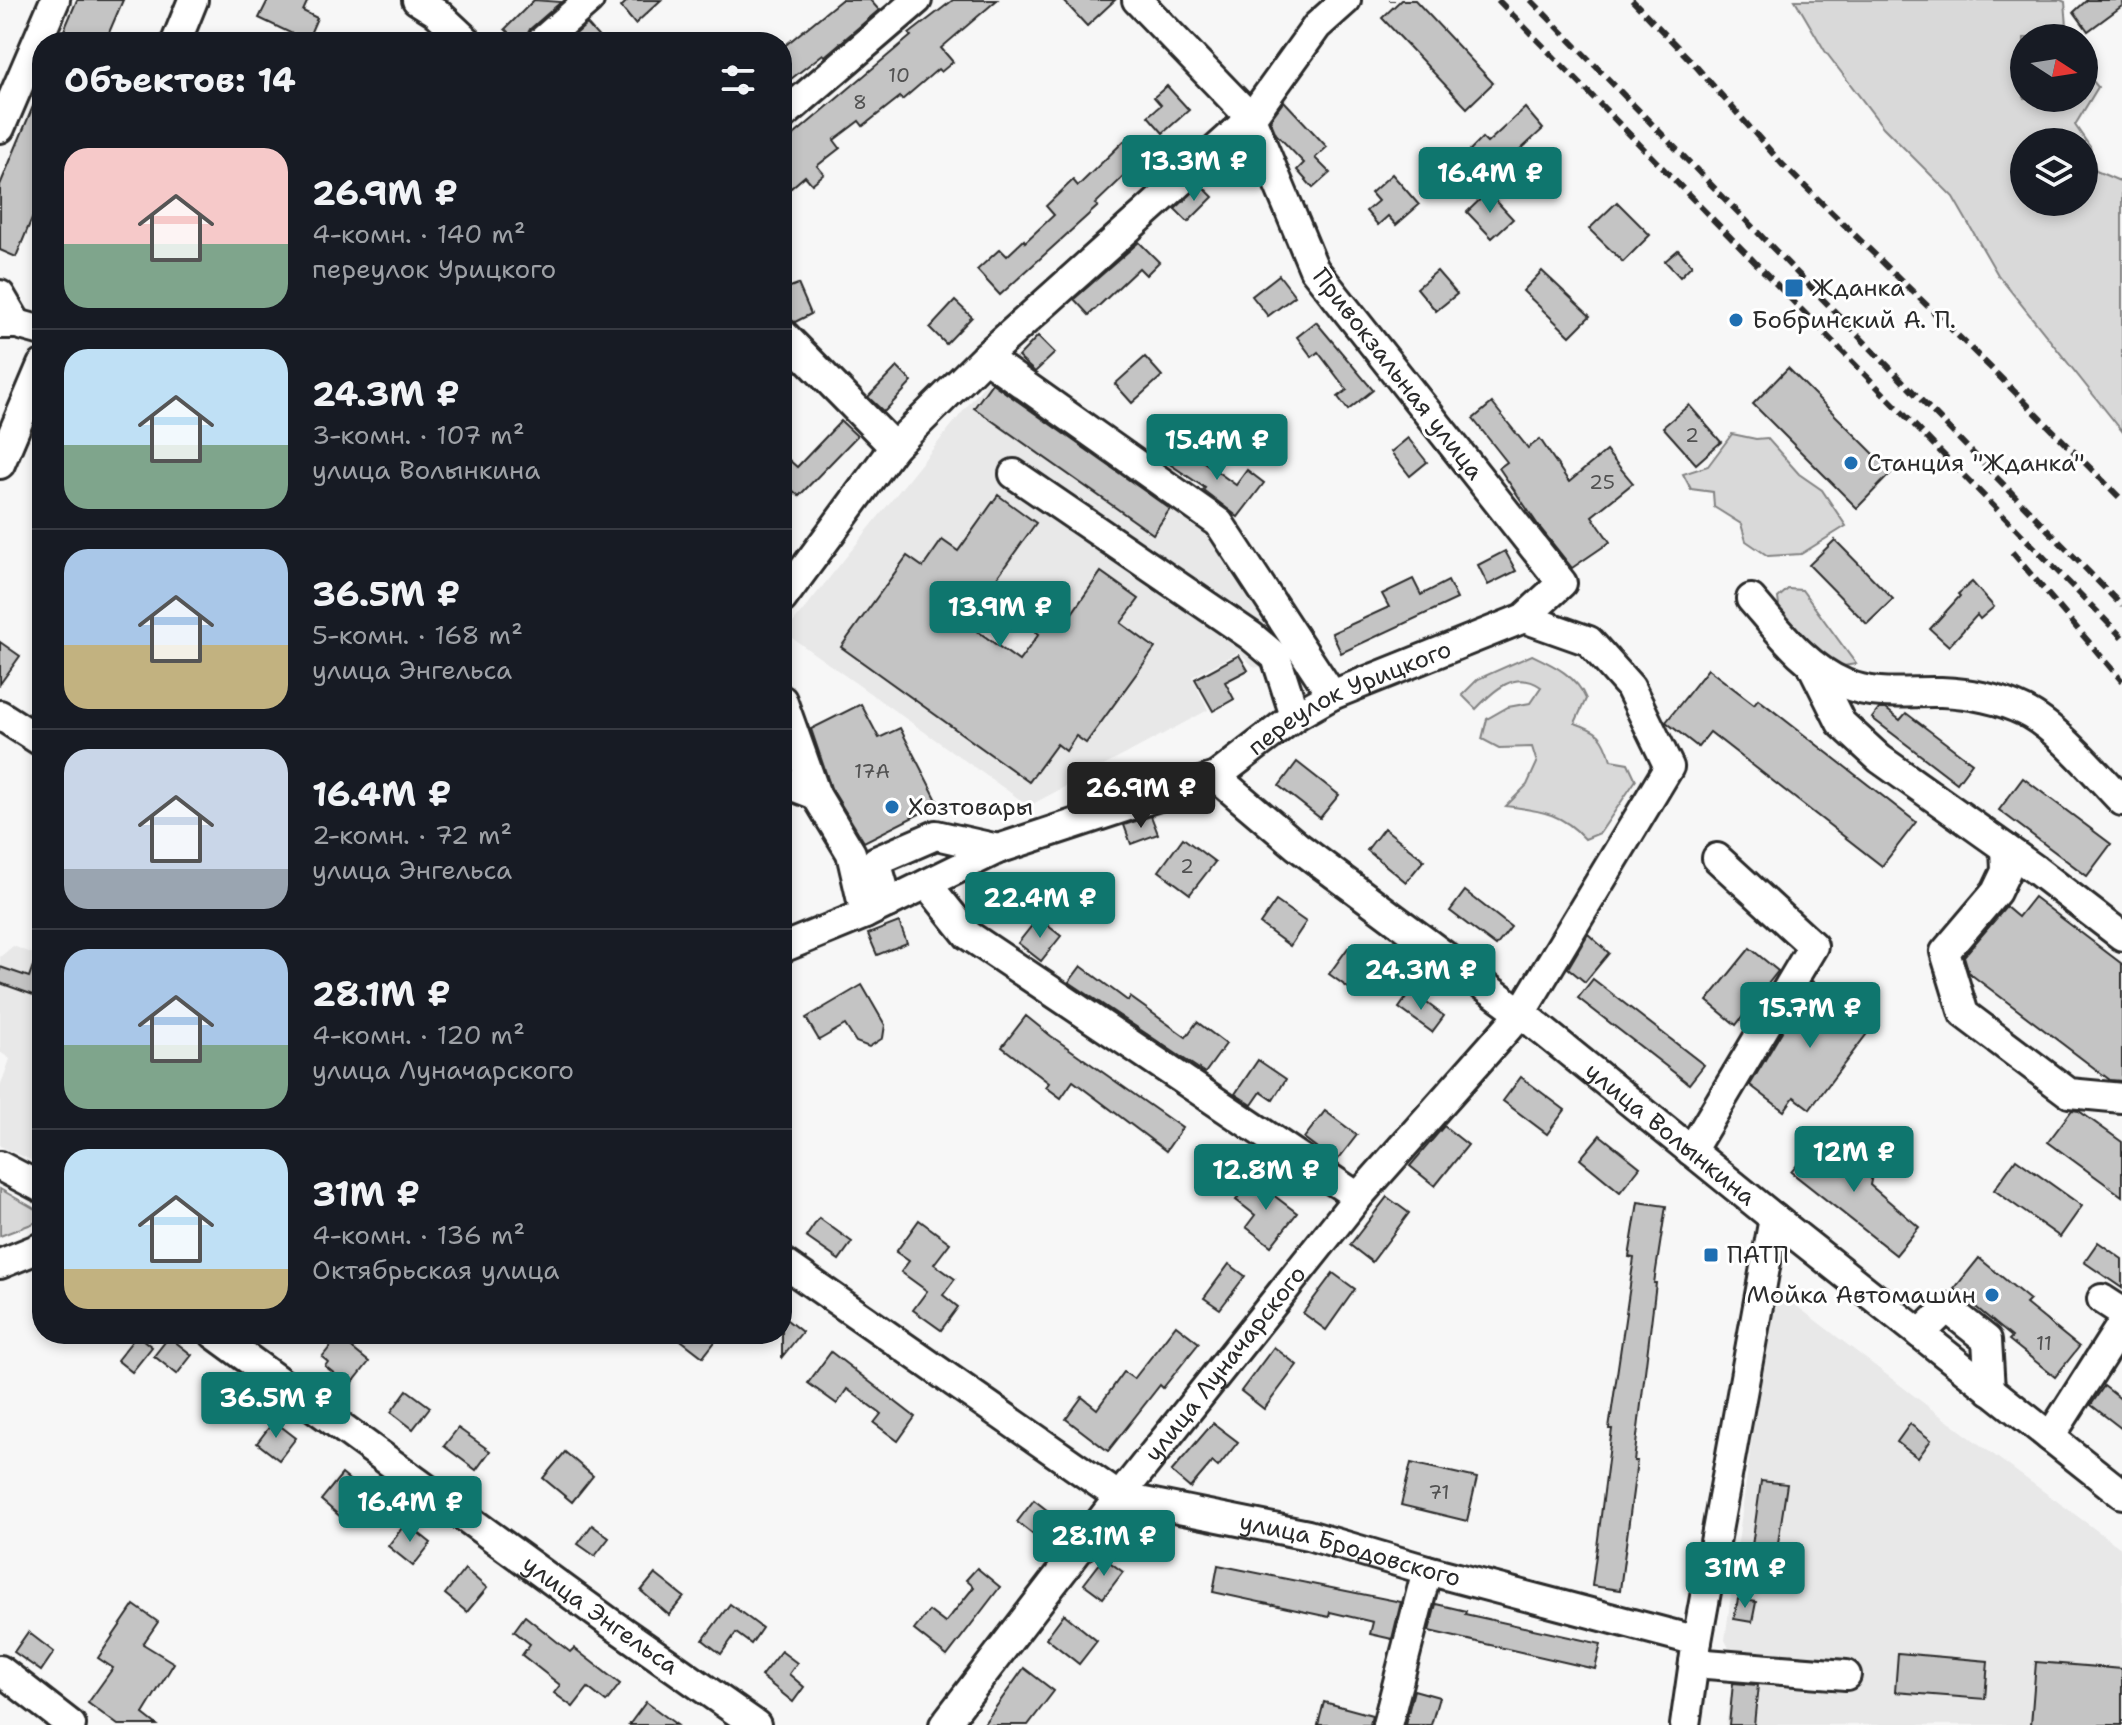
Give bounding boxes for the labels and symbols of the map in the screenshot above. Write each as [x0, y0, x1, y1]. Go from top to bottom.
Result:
north arrow [2010, 24, 2098, 112]
house number: 10 [888, 62, 910, 88]
house number: 8 [853, 89, 867, 115]
pin: 13.3M ₽ [1120, 135, 1268, 203]
pin: 16.4M ₽ [1416, 147, 1564, 215]
street label: Привокзальная улица [1305, 262, 1491, 486]
place label: Жданка [1812, 272, 1905, 304]
marker: Жданка [1783, 277, 1805, 299]
place label: Бобринский А. П. [1752, 304, 1956, 336]
marker: Бобринский А. П. [1727, 311, 1745, 329]
pin: 15.4M ₽ [1143, 414, 1291, 482]
house number: 2 [1685, 422, 1699, 448]
place label: Станция "Жданка" [1867, 447, 2085, 479]
marker: Станция "Жданка" [1842, 454, 1860, 472]
house number: 25 [1589, 469, 1615, 495]
pin: 13.9M ₽ [926, 581, 1074, 649]
street label: переулок Урицкого [1241, 633, 1456, 763]
house number: 17А [854, 758, 890, 784]
pin: 26.9M ₽ [1067, 762, 1215, 830]
place label: Хозтовары [908, 791, 1033, 823]
marker: Хозтовары [883, 798, 901, 816]
house number: 2 [1180, 853, 1194, 879]
pin: 22.4M ₽ [966, 872, 1114, 940]
pin: 24.3M ₽ [1347, 944, 1495, 1012]
pin: 15.7M ₽ [1736, 982, 1884, 1050]
street label: улица Волынкина [1578, 1055, 1762, 1213]
pin: 12M ₽ [1798, 1126, 1910, 1194]
pin: 12.8M ₽ [1192, 1144, 1340, 1212]
place label: ПАТП [1727, 1239, 1789, 1271]
marker: ПАТП [1702, 1246, 1720, 1264]
street label: улица Луначарского [1137, 1259, 1313, 1468]
place label: Мойка Автомашин [1747, 1279, 1976, 1311]
marker: Мойка Автомашин [1983, 1286, 2001, 1304]
house number: 11 [2036, 1330, 2052, 1356]
pin: 36.5M ₽ [202, 1372, 350, 1440]
pin: 16.4M ₽ [336, 1476, 484, 1544]
house number: 71 [1428, 1479, 1450, 1505]
street label: улица Бродовского [1237, 1506, 1464, 1594]
pin: 28.1M ₽ [1030, 1510, 1178, 1578]
pin: 31M ₽ [1689, 1542, 1801, 1610]
street label: улица Энгельса [516, 1548, 685, 1682]

